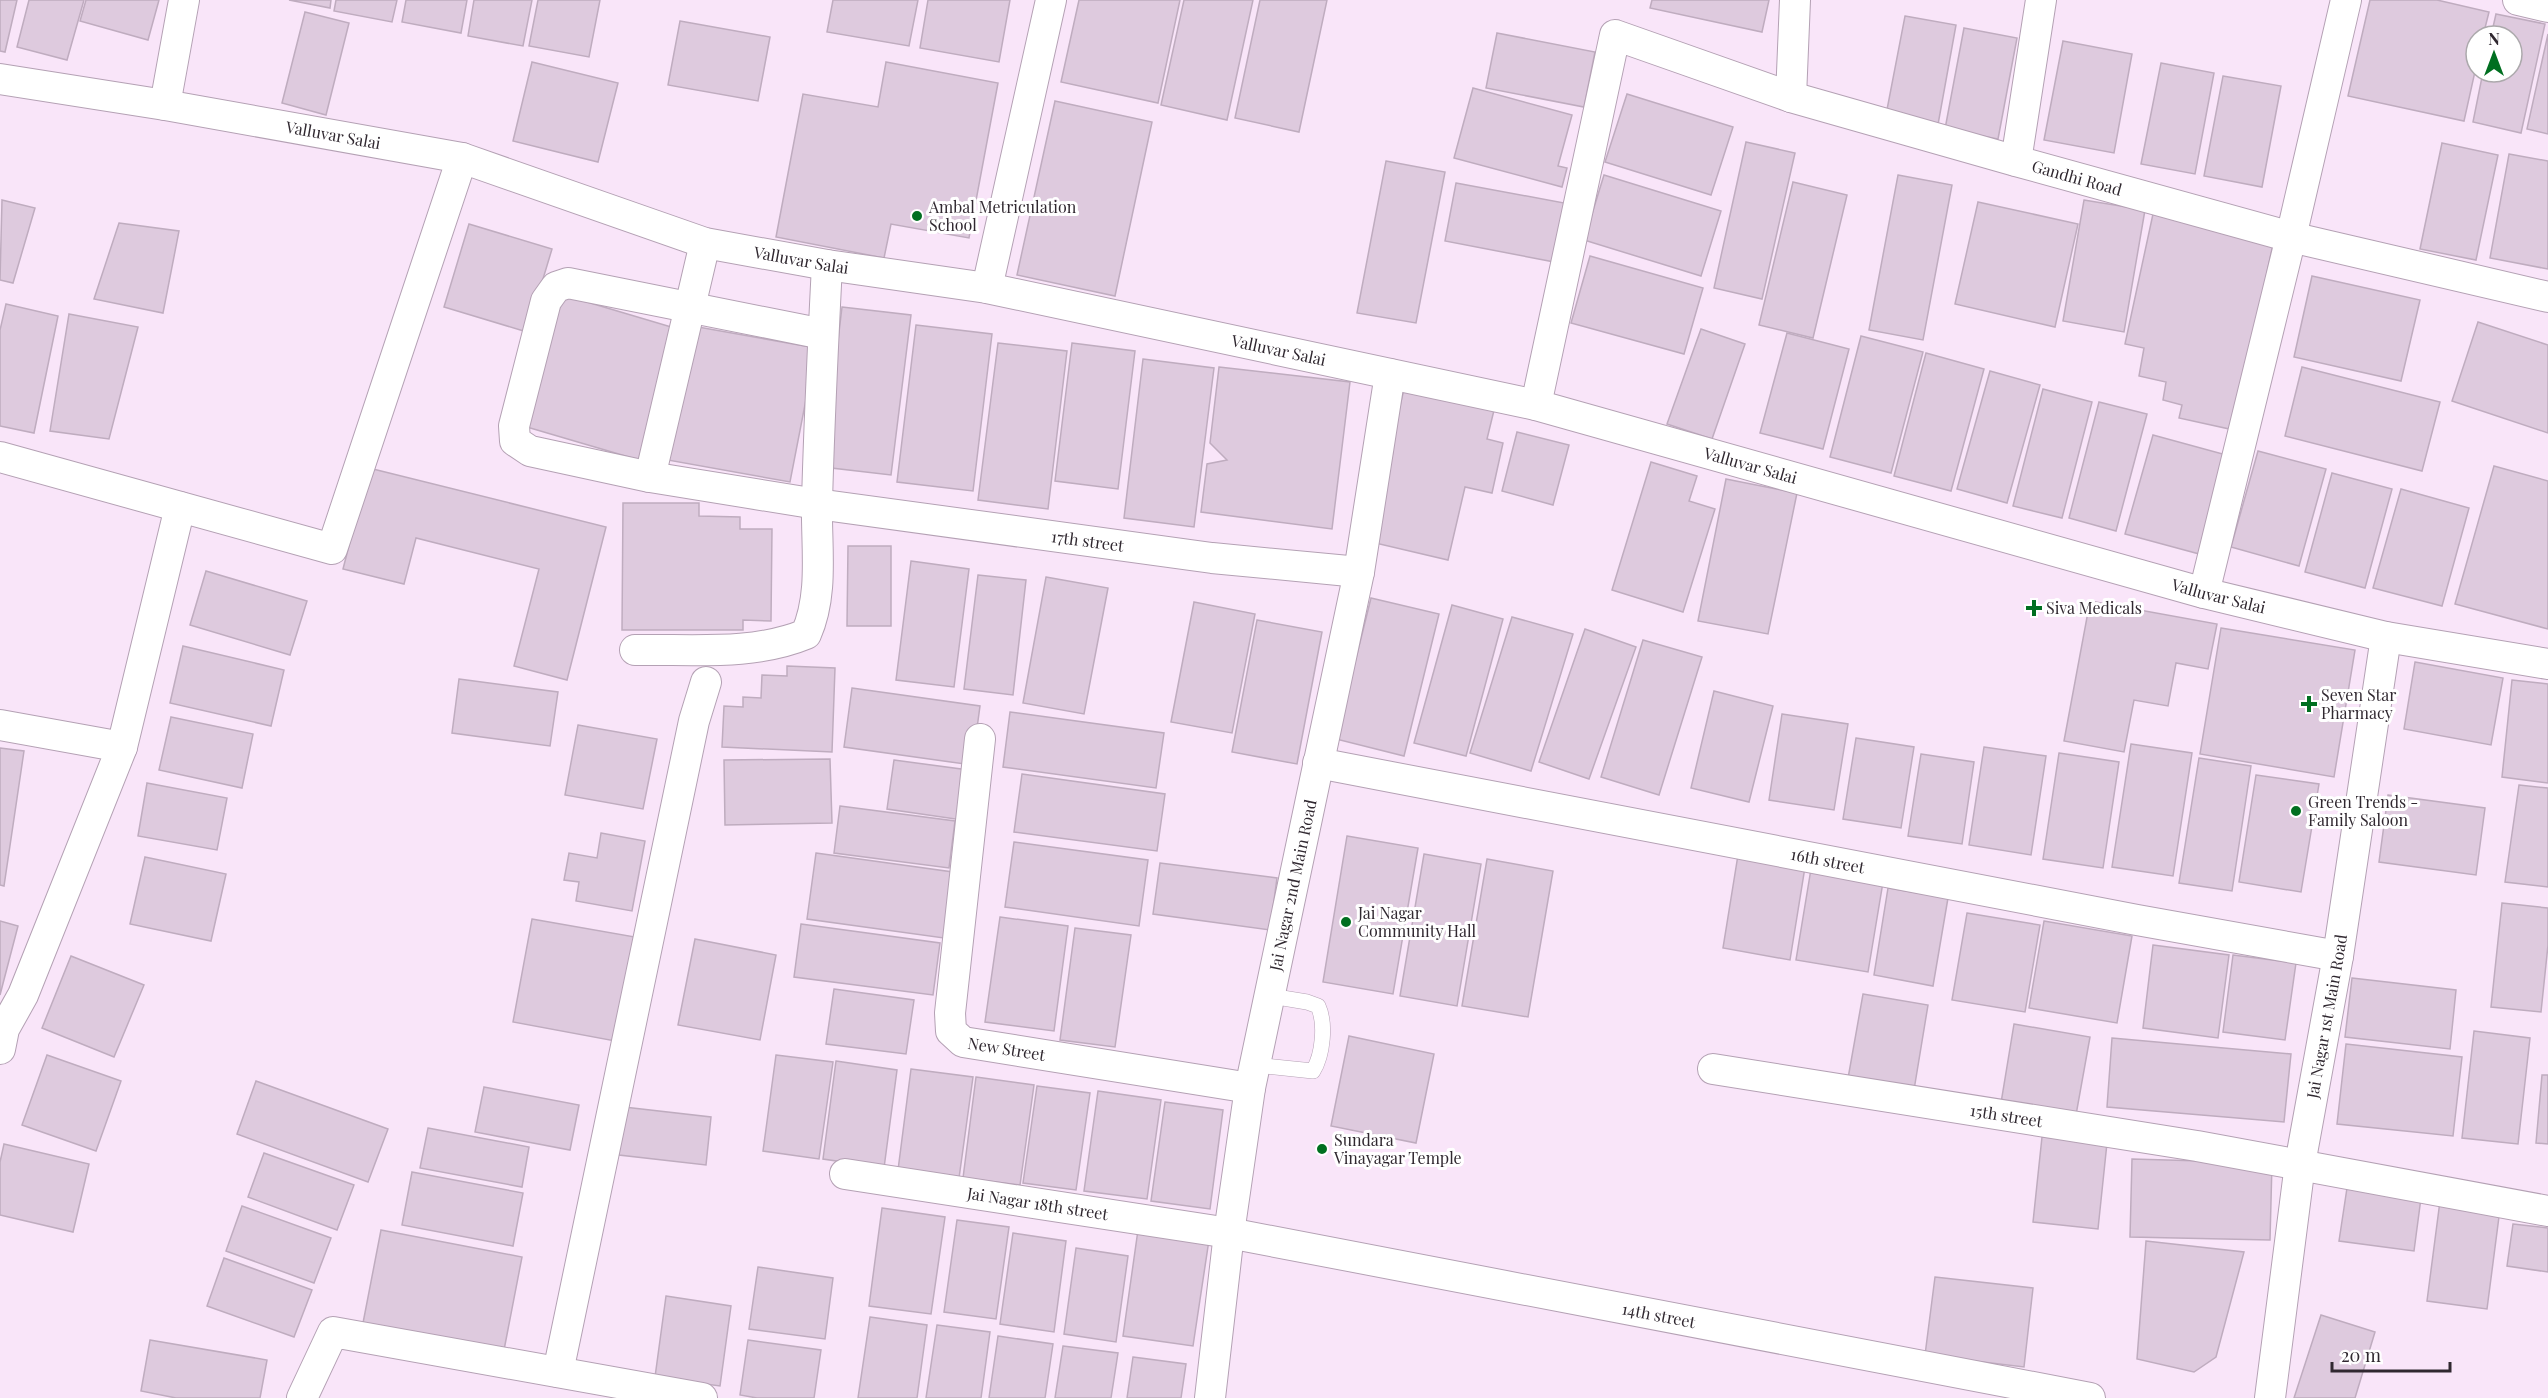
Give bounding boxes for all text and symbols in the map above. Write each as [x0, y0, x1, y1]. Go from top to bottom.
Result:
north arrow [2464, 24, 2524, 84]
text: N [2488, 28, 2500, 49]
street label: Valluvar Salai [283, 116, 383, 153]
street label: Gandhi Road [2030, 155, 2124, 200]
place label: Ambal Metriculation School [928, 196, 1077, 235]
marker: Ambal Metriculation School [910, 209, 924, 223]
street label: Valluvar Salai [751, 241, 850, 278]
street label: Valluvar Salai [1229, 329, 1328, 370]
street label: Valluvar Salai [1701, 442, 1800, 488]
street label: 17th street [1050, 525, 1126, 556]
street label: Valluvar Salai [2169, 573, 2268, 618]
place label: Siva Medicals [2046, 597, 2142, 618]
marker: Siva Medicals [2027, 601, 2041, 615]
place label: Seven Star Pharmacy [2321, 684, 2396, 723]
marker: Seven Star Pharmacy [2302, 697, 2316, 711]
place label: Green Trends - Family Saloon [2308, 791, 2418, 830]
street label: Jai Nagar 2nd Main Road [1264, 797, 1321, 974]
marker: Green Trends - Family Saloon [2289, 804, 2303, 818]
street label: 16th street [1789, 843, 1867, 878]
place label: Jai Nagar Community Hall [1357, 902, 1477, 941]
marker: Jai Nagar Community Hall [1339, 915, 1353, 929]
street label: Jai Nagar 1st Main Road [2301, 933, 2351, 1101]
street label: New Street [966, 1032, 1047, 1065]
street label: 15th street [1969, 1099, 2044, 1131]
place label: Sundara Vinayagar Temple [1333, 1129, 1462, 1168]
marker: Sundara Vinayagar Temple [1315, 1142, 1329, 1156]
street label: Jai Nagar 18th street [965, 1182, 1110, 1224]
street label: 14th street [1620, 1298, 1698, 1332]
scale bar [2332, 1335, 2450, 1373]
text: 20 m [2341, 1343, 2381, 1367]

